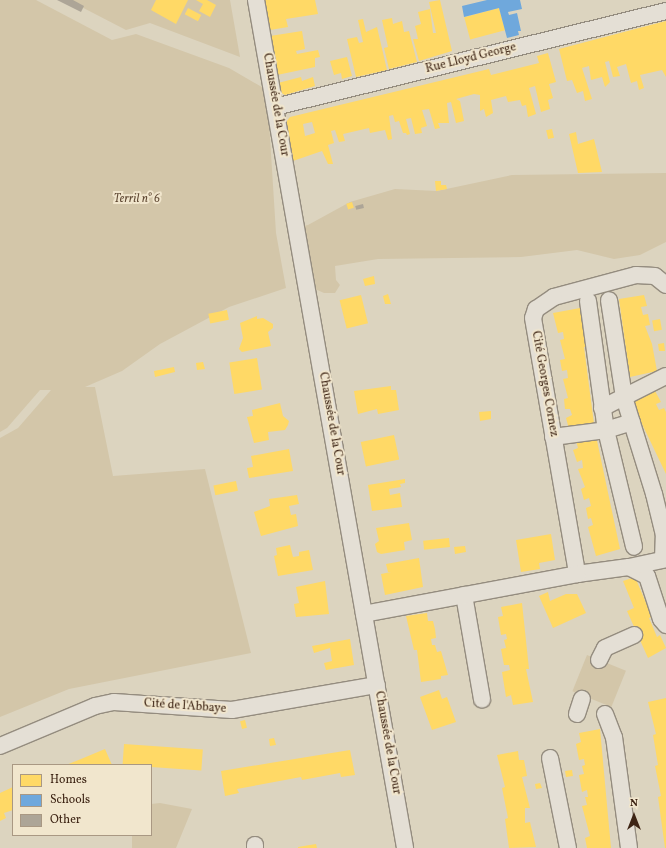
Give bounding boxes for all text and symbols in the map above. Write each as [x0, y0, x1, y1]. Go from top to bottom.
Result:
street label: Rue Lloyd George [424, 41, 518, 77]
street label: Chaussée de la Cour [259, 52, 291, 158]
park label: Terril n° 6 [114, 193, 160, 207]
street label: Cité Georges Cornez [528, 330, 560, 438]
street label: Chaussée de la Cour [315, 371, 347, 477]
street label: Chaussée de la Cour [371, 690, 403, 796]
street label: Cité de l'Abbaye [143, 697, 227, 717]
legend [12, 764, 152, 836]
text: Homes [50, 772, 87, 788]
text: Schools [50, 792, 90, 808]
north arrow [614, 796, 654, 836]
text: N [630, 796, 638, 811]
text: Other [50, 812, 81, 828]

